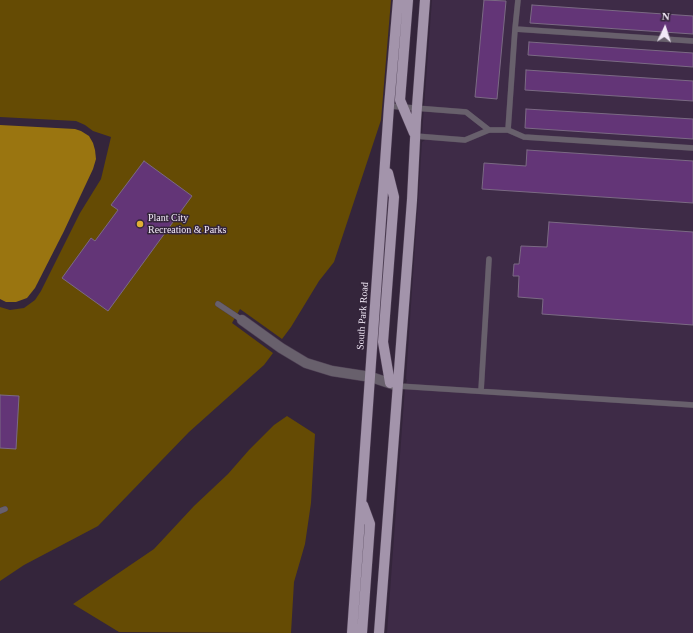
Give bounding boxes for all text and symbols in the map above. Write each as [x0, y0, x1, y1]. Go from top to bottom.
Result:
north arrow [645, 8, 685, 48]
text: N [661, 10, 670, 22]
place label: Plant City Recreation & Parks [148, 212, 226, 236]
marker: Plant City Recreation & Parks [135, 219, 145, 229]
street label: South Park Road [355, 282, 371, 350]

